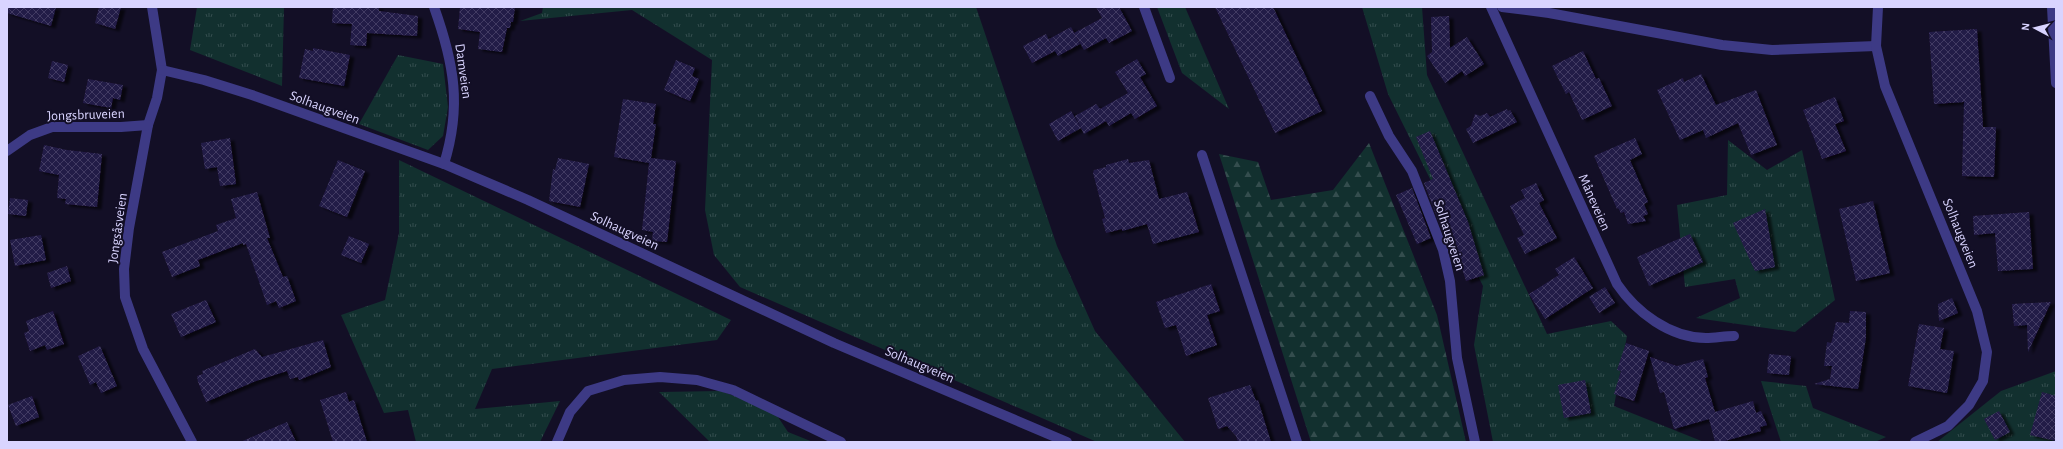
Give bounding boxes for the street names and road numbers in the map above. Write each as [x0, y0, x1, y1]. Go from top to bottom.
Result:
street label: Damveien [452, 43, 474, 100]
street label: Solhaugveien [288, 89, 362, 127]
street label: Jongsbruveien [47, 107, 125, 123]
street label: Måneveien [1575, 172, 1613, 233]
street label: Jongsåsveien [106, 192, 130, 264]
street label: Solhaugveien [1940, 197, 1980, 270]
street label: Solhaugveien [1431, 198, 1467, 272]
street label: Solhaugveien [588, 209, 661, 253]
street label: Solhaugveien [883, 344, 956, 386]

